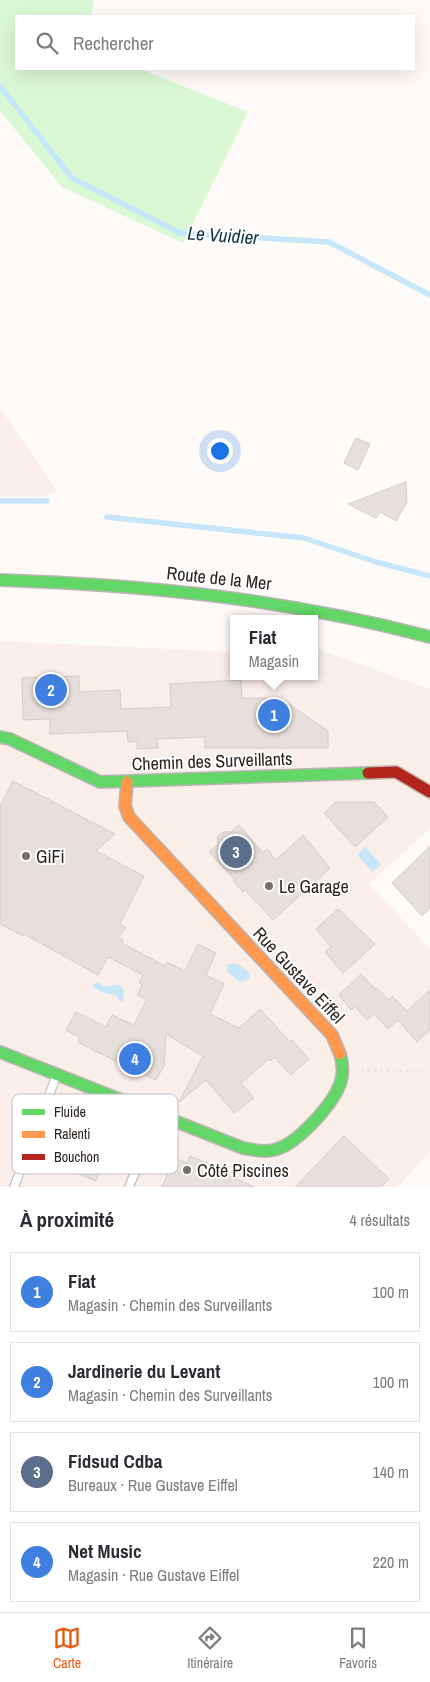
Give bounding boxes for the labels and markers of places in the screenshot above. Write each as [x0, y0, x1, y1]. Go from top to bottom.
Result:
pin: 2 [35, 671, 67, 709]
pin: 1 [258, 696, 290, 734]
pin: 3 [220, 833, 252, 871]
place label: GiFi [36, 844, 65, 869]
marker: GiFi [20, 850, 32, 862]
place label: Le Garage [279, 874, 349, 899]
marker: Le Garage [263, 880, 275, 892]
pin: 4 [119, 1040, 151, 1078]
place label: Côté Piscines [197, 1158, 289, 1183]
marker: Côté Piscines [181, 1164, 193, 1176]

